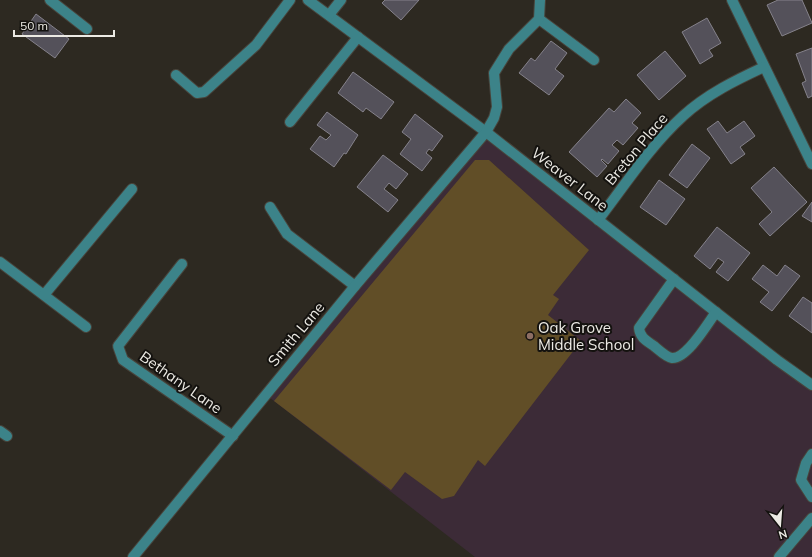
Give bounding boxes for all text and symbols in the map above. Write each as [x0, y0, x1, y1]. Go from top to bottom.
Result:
scale bar [14, 12, 114, 38]
text: 50 m [20, 18, 48, 33]
street label: Breton Place [600, 109, 672, 189]
street label: Weaver Lane [528, 143, 612, 215]
street label: Smith Lane [264, 298, 328, 370]
place label: Oak Grove Middle School [538, 318, 634, 354]
marker: Oak Grove Middle School [525, 331, 535, 341]
street label: Bethany Lane [136, 347, 226, 417]
north arrow [760, 505, 800, 545]
text: N [777, 527, 789, 542]

